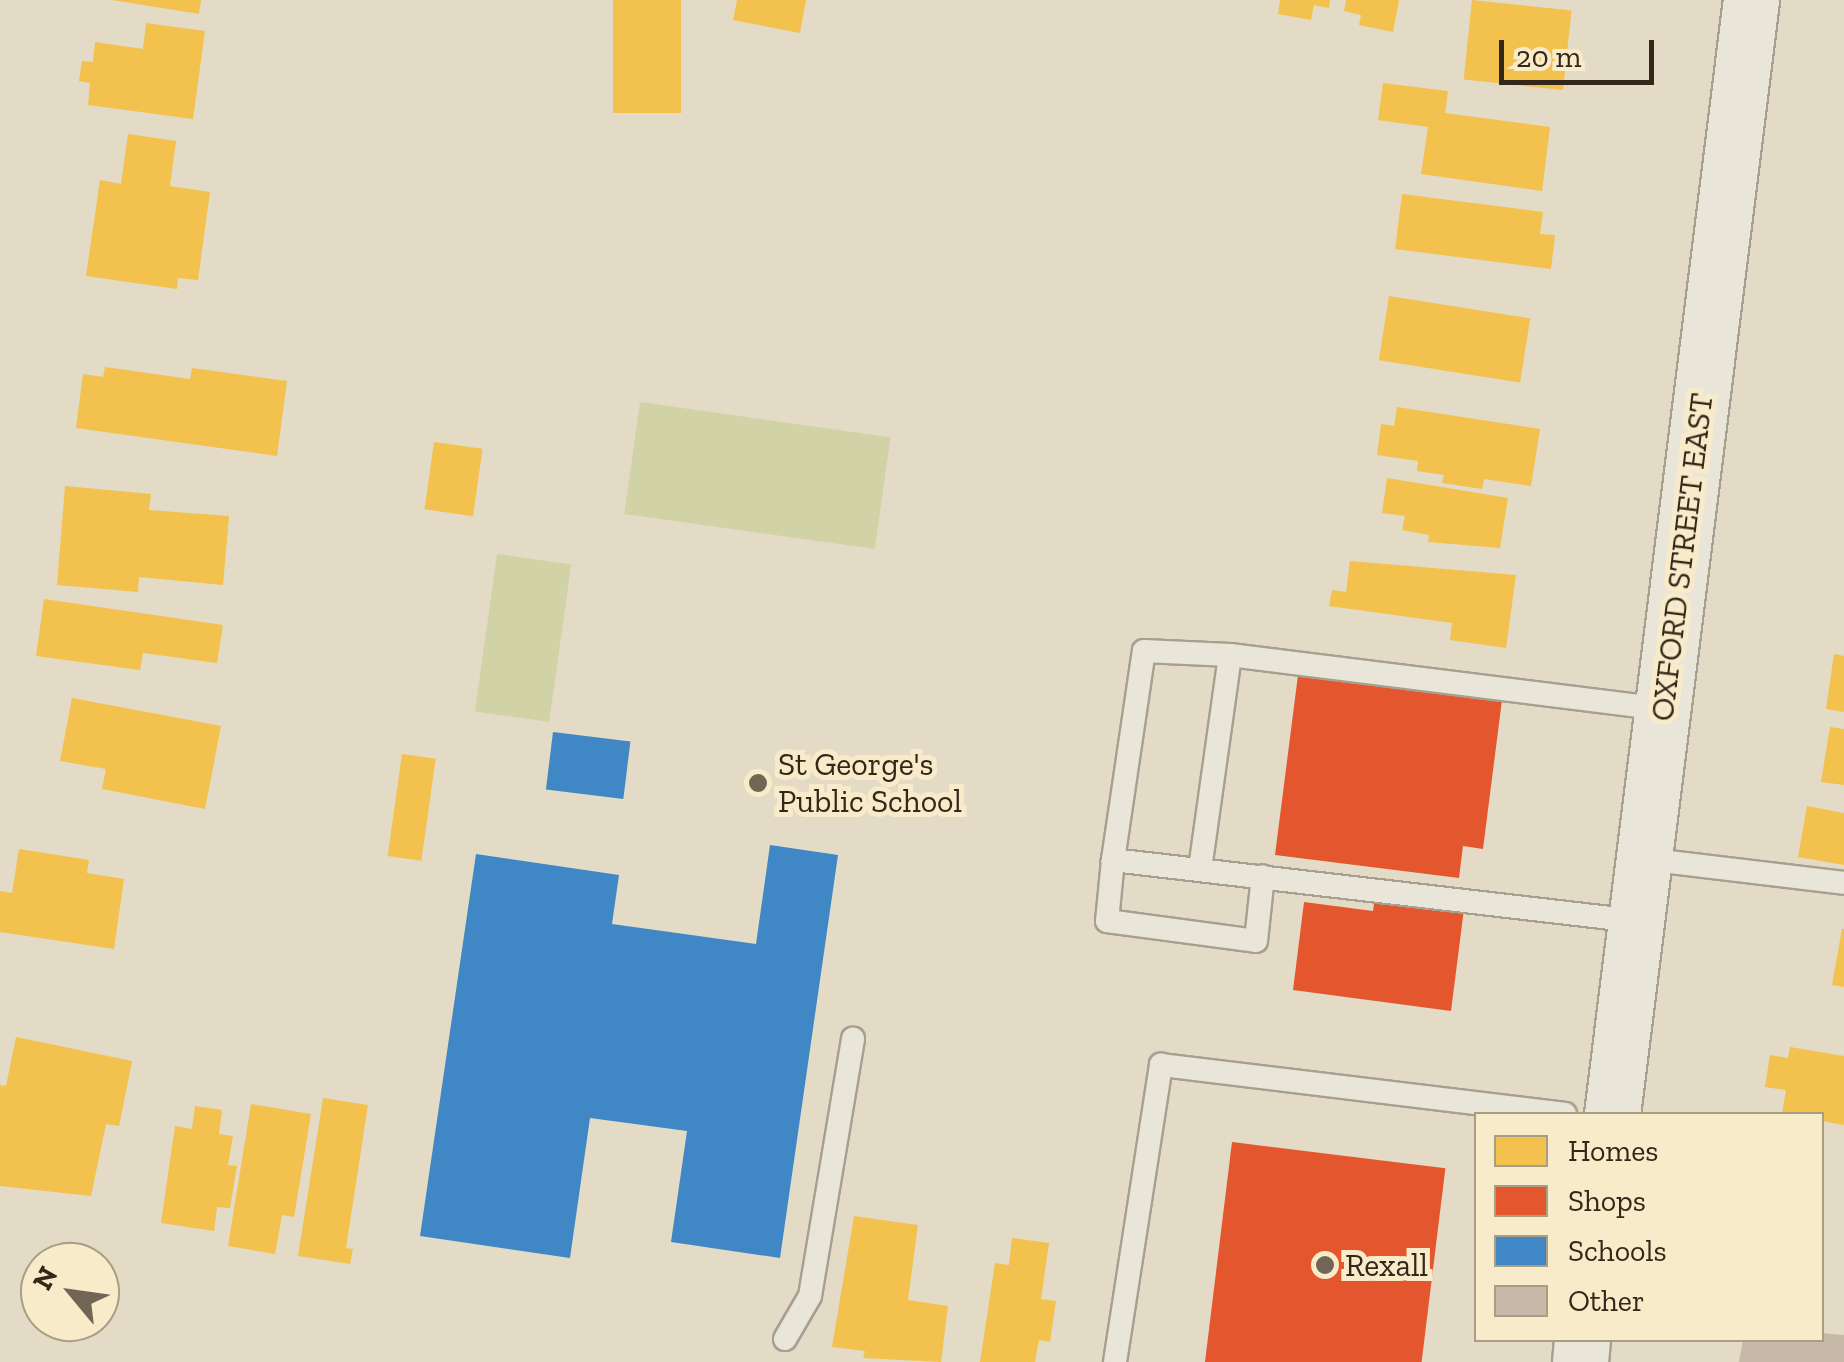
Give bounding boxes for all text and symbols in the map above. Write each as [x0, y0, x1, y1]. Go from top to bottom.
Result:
scale bar [1504, 20, 1659, 82]
text: 20 m [1516, 39, 1581, 75]
street label: OXFORD STREET EAST [1643, 391, 1721, 723]
place label: St George's Public School [778, 746, 962, 821]
marker: St George's Public School [747, 772, 769, 794]
legend [1474, 1112, 1824, 1342]
text: Homes [1568, 1133, 1658, 1169]
text: Shops [1568, 1183, 1646, 1219]
text: Schools [1568, 1233, 1667, 1269]
north arrow [20, 1242, 120, 1342]
place label: Rexall [1345, 1246, 1428, 1284]
marker: Rexall [1314, 1254, 1336, 1276]
text: N [25, 1261, 65, 1295]
text: Other [1568, 1283, 1645, 1319]

